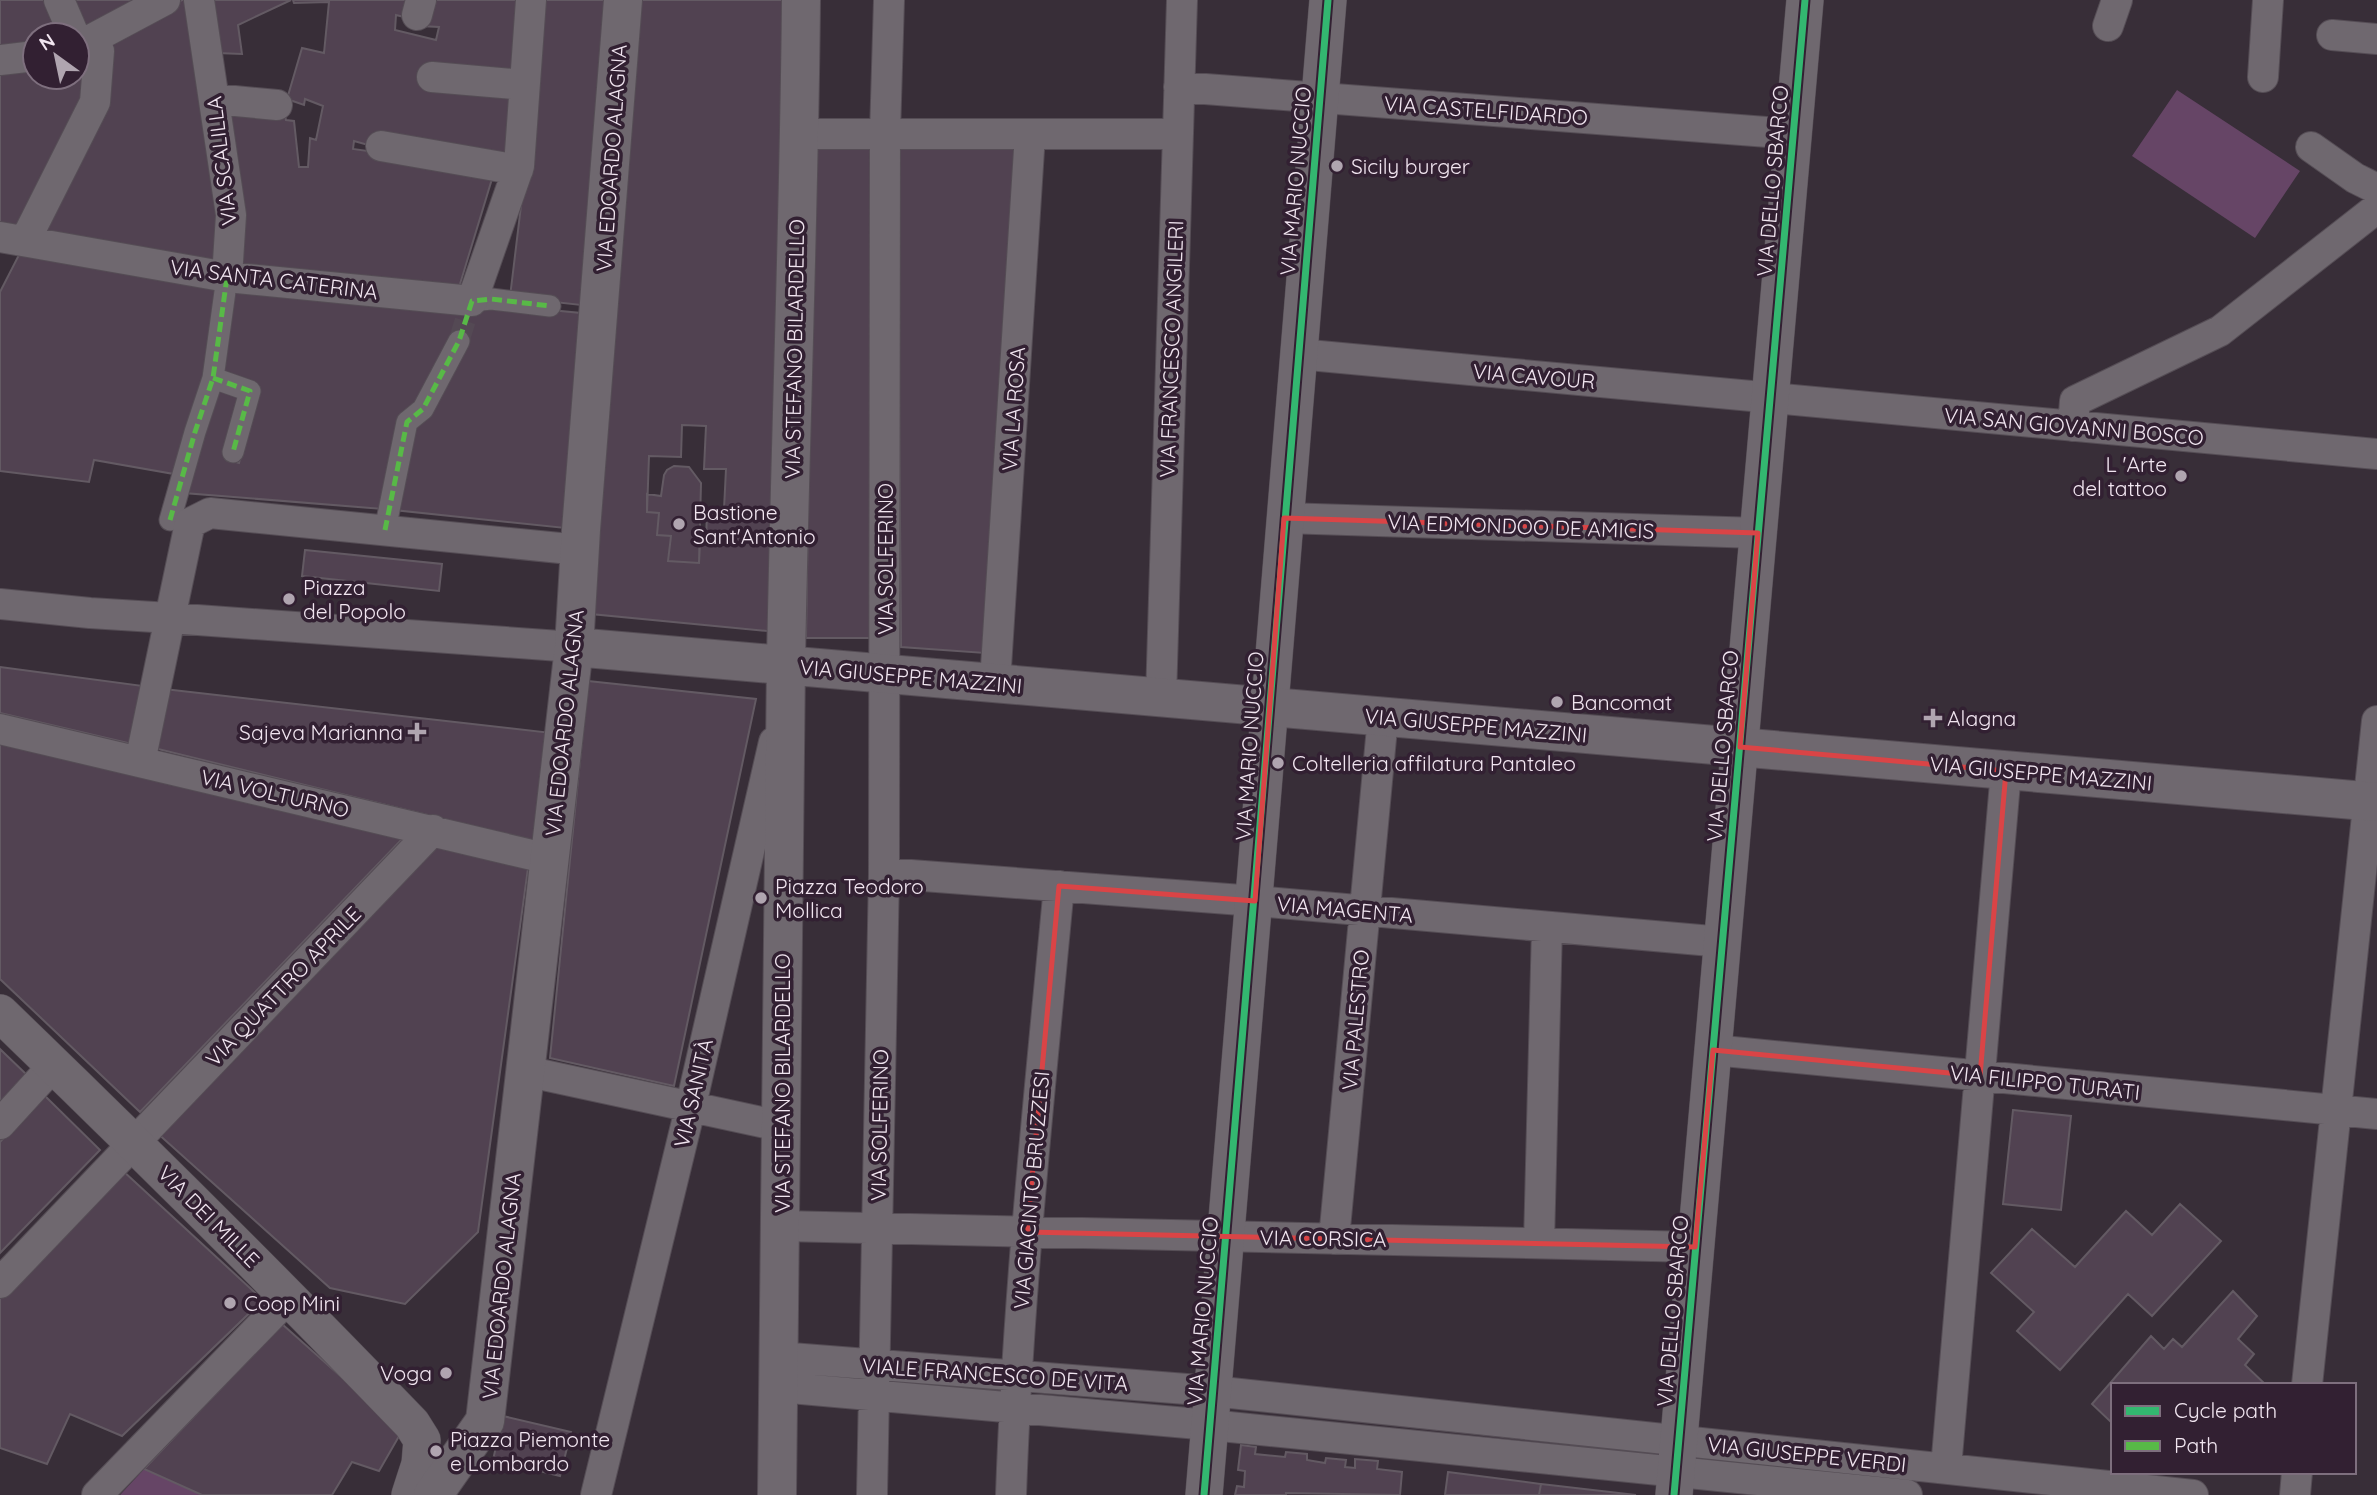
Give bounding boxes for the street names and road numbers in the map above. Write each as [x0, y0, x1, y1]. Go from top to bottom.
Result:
street label: VIA EDOARDO ALAGNA [590, 43, 632, 273]
street label: VIA DELLO SBARCO [1751, 84, 1793, 278]
street label: VIA MARIO NUCCIO [1274, 85, 1316, 277]
street label: VIA CASTELFIDARDO [1383, 90, 1589, 130]
street label: VIA SCALILLA [200, 95, 242, 227]
street label: VIA STEFANO BILARDELLO [779, 219, 809, 479]
street label: VIA FRANCESCO ANGILERI [1154, 220, 1188, 478]
street label: VIA SANTA CATERINA [169, 253, 379, 305]
street label: VIA LA ROSA [996, 346, 1030, 472]
street label: VIA CAVOUR [1472, 358, 1596, 394]
street label: VIA SAN GIOVANNI BOSCO [1943, 402, 2205, 450]
street label: VIA SOLFERINO [872, 483, 898, 635]
street label: VIA EDMONDOO DE AMICIS [1387, 508, 1655, 544]
street label: VIA EDOARDO ALAGNA [539, 608, 589, 838]
street label: VIA DELLO SBARCO [1701, 649, 1743, 843]
street label: VIA MARIO NUCCIO [1229, 650, 1269, 842]
street label: VIA GIUSEPPE MAZZINI [799, 653, 1023, 699]
street label: VIA GIUSEPPE MAZZINI [1364, 702, 1588, 748]
street label: VIA GIUSEPPE MAZZINI [1929, 750, 2153, 796]
street label: VIA VOLTURNO [198, 763, 352, 823]
street label: VIA MAGENTA [1276, 890, 1414, 928]
street label: VIA QUATTRO APRILE [200, 901, 366, 1071]
street label: VIA PALESTRO [1336, 948, 1374, 1092]
street label: VIA STEFANO BILARDELLO [769, 953, 795, 1213]
street label: VIA SANITÀ [668, 1036, 718, 1150]
street label: VIA SOLFERINO [865, 1049, 893, 1201]
street label: VIA FILIPPO TURATI [1949, 1059, 2141, 1105]
street label: VIA GIACINTO BRUZZESI [1008, 1070, 1054, 1310]
street label: VIA DEI MILLE [153, 1160, 265, 1272]
street label: VIA EDOARDO ALAGNA [476, 1171, 526, 1401]
street label: VIA DELLO SBARCO [1651, 1214, 1693, 1408]
street label: VIA MARIO NUCCIO [1181, 1215, 1223, 1407]
street label: VIA CORSICA [1259, 1224, 1387, 1252]
street label: VIALE FRANCESCO DE VITA [861, 1352, 1129, 1396]
street label: VIA GIUSEPPE VERDI [1706, 1431, 1908, 1477]

